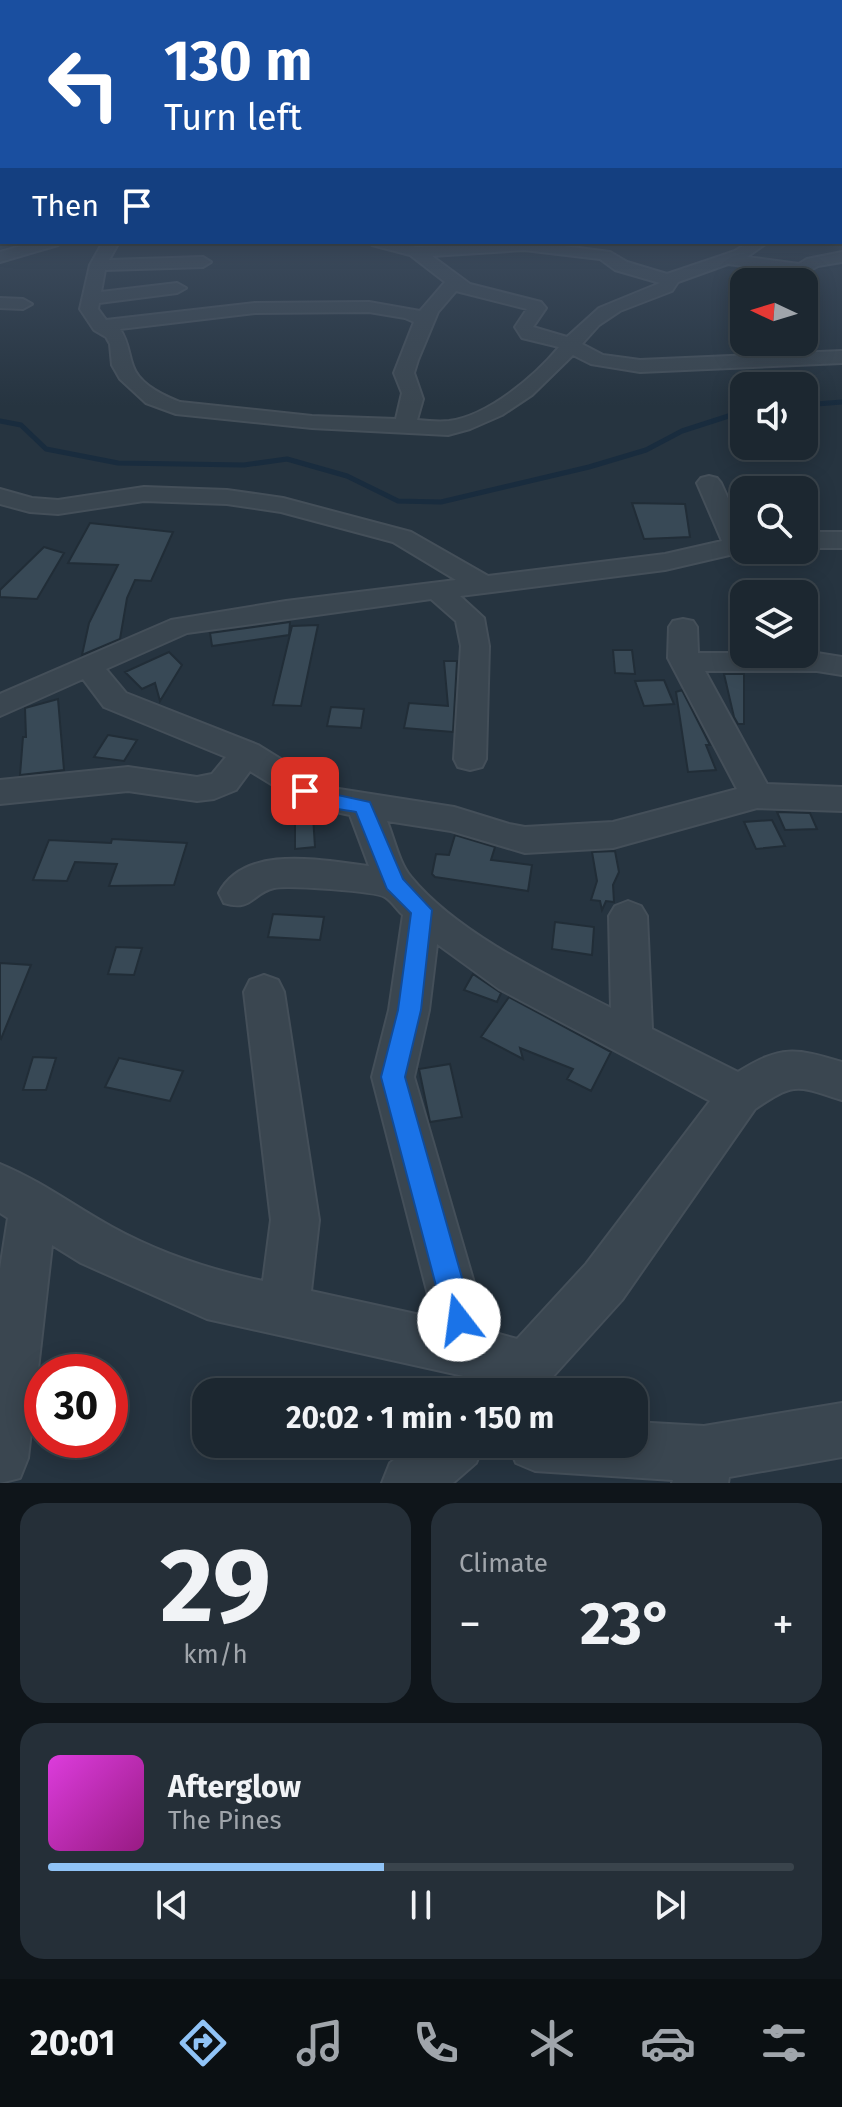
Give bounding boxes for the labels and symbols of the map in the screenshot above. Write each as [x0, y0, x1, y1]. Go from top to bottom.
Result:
north arrow [730, 268, 818, 356]
pin [271, 757, 339, 825]
position arrow [417, 1278, 501, 1362]
speed limit sign: 30 [24, 1354, 128, 1458]

